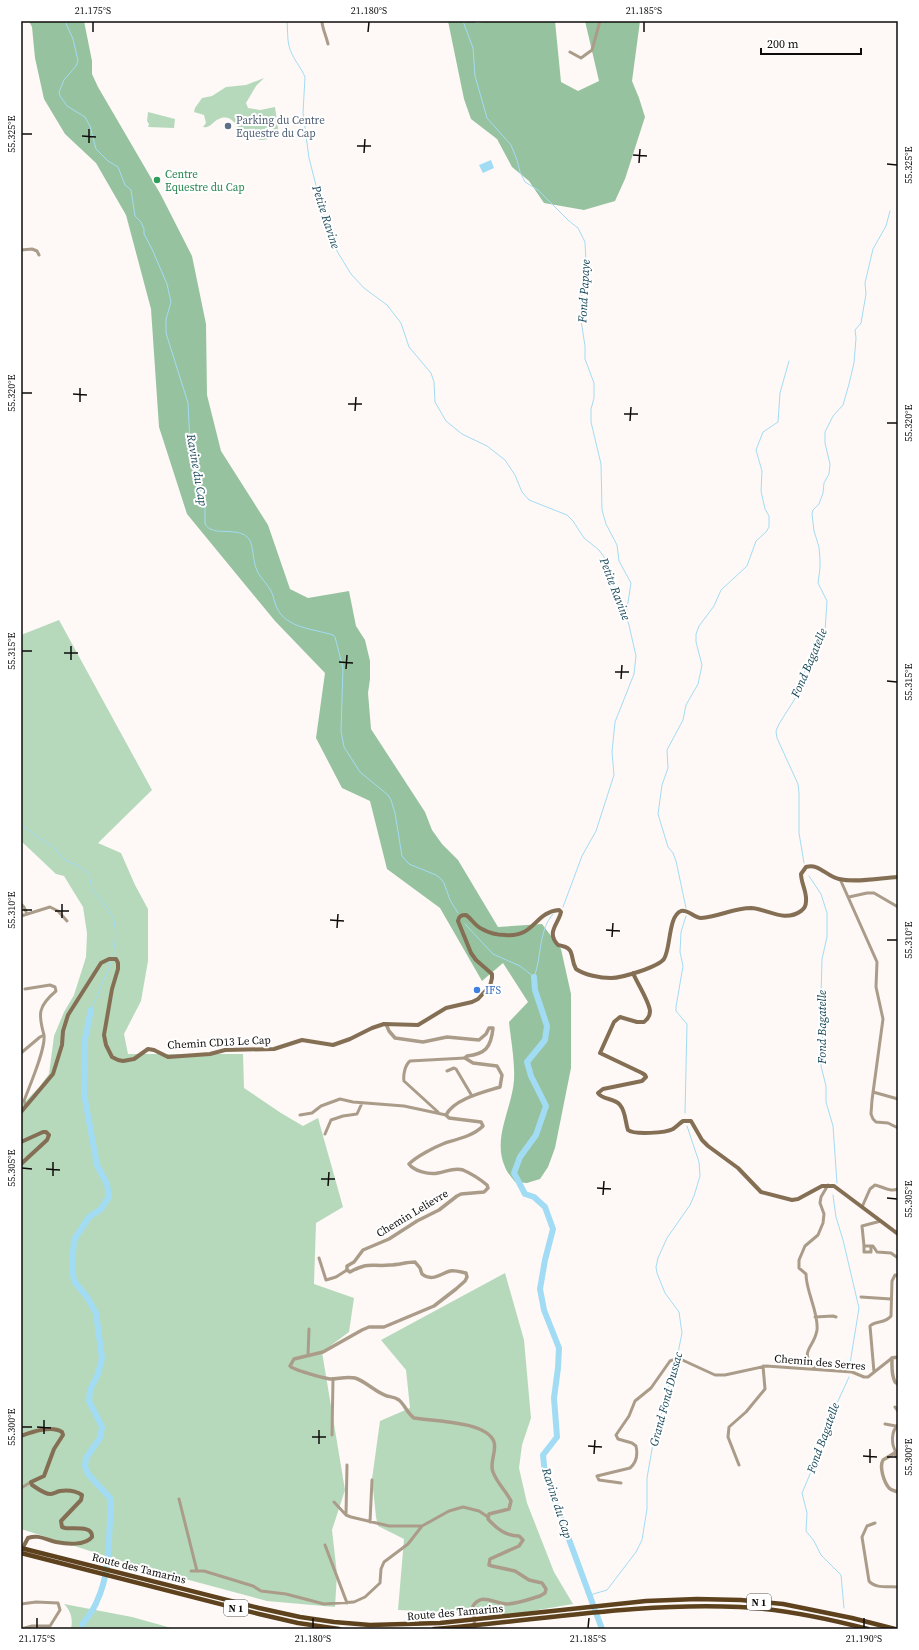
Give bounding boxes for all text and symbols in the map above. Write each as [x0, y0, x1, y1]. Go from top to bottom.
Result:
text: 21.175°S [75, 4, 111, 17]
text: 21.180°S [351, 4, 387, 17]
text: 21.185°S [626, 4, 662, 17]
scale bar [761, 30, 861, 56]
text: 200 m [767, 36, 799, 52]
place label: Parking du Centre Equestre du Cap [236, 113, 325, 141]
text: 55.325°E [5, 115, 18, 153]
marker: Parking du Centre Equestre du Cap [223, 121, 233, 131]
text: 55.325°E [902, 146, 915, 184]
place label: Centre Equestre du Cap [165, 167, 245, 195]
marker: Centre Equestre du Cap [152, 175, 162, 185]
water label: Petite Ravine [308, 182, 344, 251]
water label: Fond Papaye [574, 259, 594, 324]
text: 55.320°E [5, 374, 18, 412]
text: 55.320°E [902, 404, 915, 442]
water label: Ravine du Cap [183, 432, 211, 507]
water label: Petite Ravine [595, 555, 634, 623]
water label: Fond Bagatelle [787, 626, 831, 701]
text: 55.315°E [5, 632, 18, 670]
text: 55.315°E [902, 663, 915, 701]
text: 55.310°E [5, 891, 18, 929]
text: 55.310°E [902, 921, 915, 959]
place label: IFS [485, 983, 501, 998]
marker: IFS [472, 985, 482, 995]
water label: Fond Bagatelle [814, 990, 830, 1065]
street label: Chemin CD13 Le Cap [167, 1032, 271, 1053]
text: 55.305°E [5, 1149, 18, 1187]
text: 55.305°E [902, 1180, 915, 1218]
street label: Chemin Lelievre [374, 1186, 451, 1241]
water label: Grand Fond Dussac [646, 1350, 686, 1448]
street label: Chemin des Serres [774, 1351, 866, 1374]
water label: Fond Bagatelle [803, 1400, 843, 1476]
text: 55.300°E [5, 1408, 18, 1446]
text: 55.300°E [902, 1438, 915, 1476]
water label: Ravine du Cap [538, 1465, 576, 1540]
street label: Route des Tamarins [90, 1550, 188, 1588]
road number: N 1 [747, 1594, 771, 1610]
road number: N 1 [224, 1600, 248, 1616]
street label: Route des Tamarins [406, 1601, 504, 1624]
text: 21.175°S [19, 1632, 55, 1645]
text: 21.180°S [295, 1632, 331, 1645]
text: 21.185°S [570, 1632, 606, 1645]
text: 21.190°S [846, 1632, 882, 1645]

